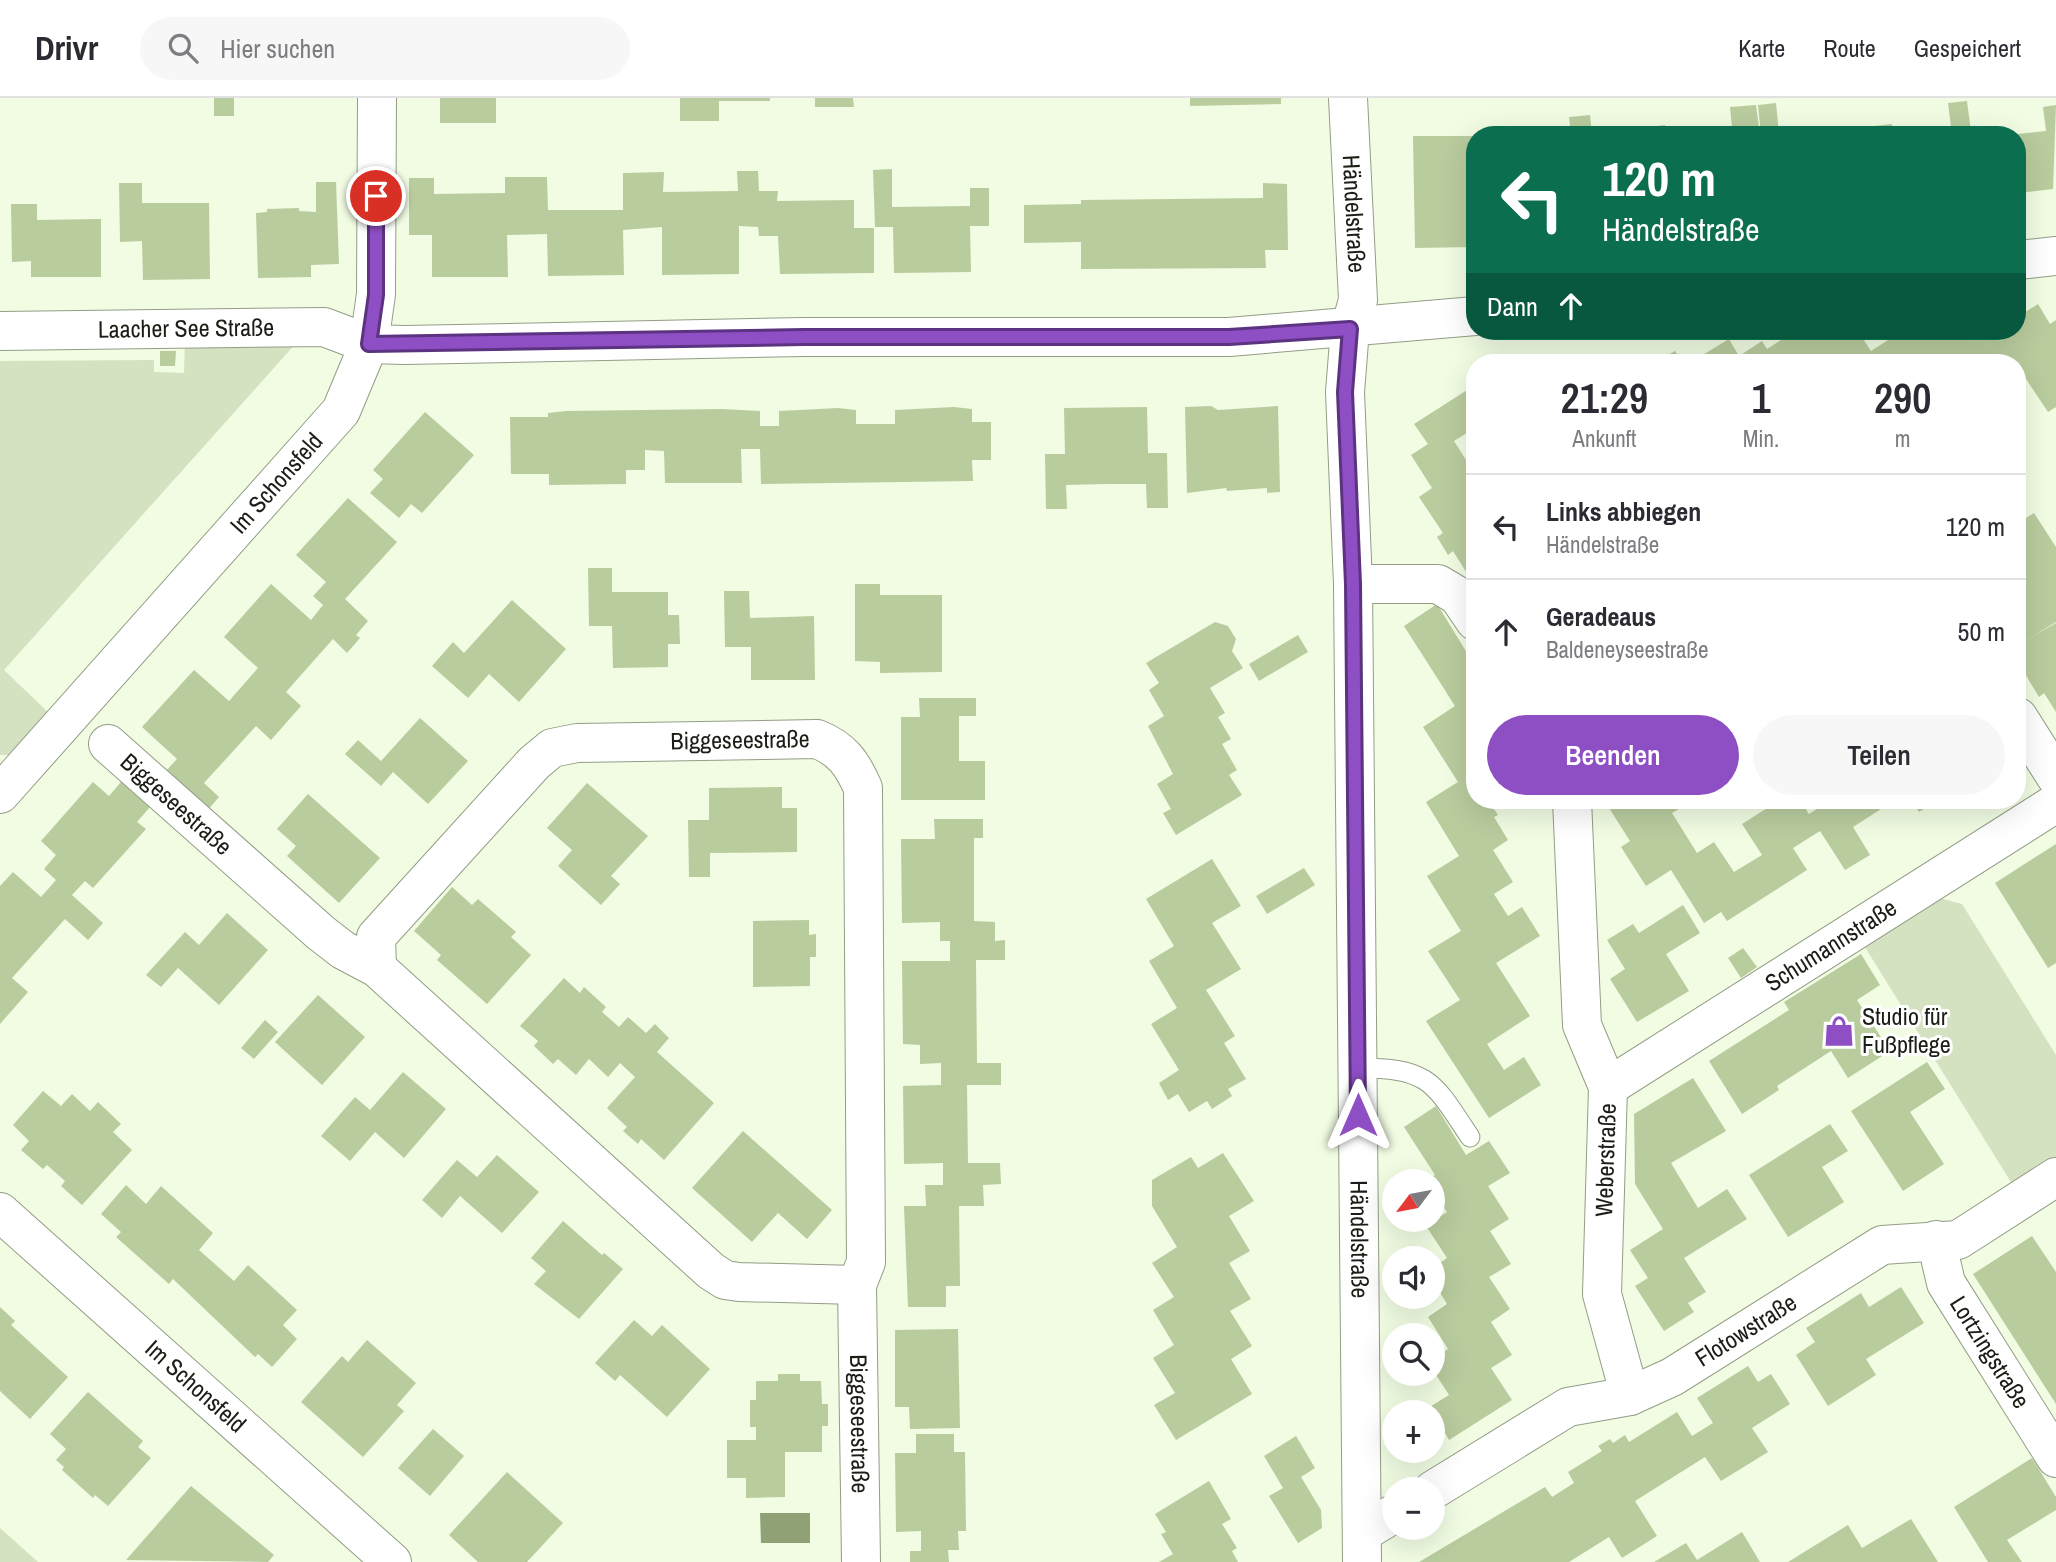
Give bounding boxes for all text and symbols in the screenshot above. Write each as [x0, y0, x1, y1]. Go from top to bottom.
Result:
search box [140, 17, 630, 80]
text: Drivr [35, 26, 98, 70]
icon: search [164, 29, 202, 67]
text: Hier suchen [220, 31, 335, 66]
text: Karte [1738, 32, 1785, 64]
text: Route [1823, 32, 1876, 64]
text: Gespeichert [1914, 32, 2021, 64]
text: 120 m [1602, 145, 1716, 211]
street label: Händelstraße [1336, 154, 1374, 274]
icon: left [1487, 154, 1578, 245]
pin [346, 166, 406, 226]
icon: arrive [357, 177, 395, 215]
text: Händelstraße [1602, 208, 1760, 251]
icon: ahead [1552, 287, 1590, 325]
text: Dann [1487, 289, 1538, 324]
street label: Laacher See Straße [98, 311, 274, 345]
text: 21:29 [1561, 370, 1648, 426]
text: 1 [1751, 370, 1771, 426]
text: 290 [1874, 370, 1931, 426]
text: Ankunft [1572, 423, 1636, 454]
text: Min. [1743, 423, 1779, 454]
text: m [1895, 423, 1911, 454]
street label: Im Schonsfeld [222, 425, 329, 540]
text: Links abbiegen [1546, 494, 1701, 529]
icon: left [1487, 508, 1525, 546]
text: 120 m [1946, 509, 2005, 544]
text: Händelstraße [1546, 529, 1659, 560]
text: Geradeaus [1546, 599, 1656, 634]
icon: ahead [1487, 613, 1525, 651]
text: 50 m [1958, 614, 2005, 649]
text: Baldeneyseestraße [1546, 634, 1709, 665]
button: Beenden [1487, 715, 1739, 795]
button: Teilen [1753, 715, 2005, 795]
street label: Biggeseestraße [670, 722, 810, 756]
street label: Biggeseestraße [114, 746, 239, 862]
street label: Schumannstraße [1759, 891, 1902, 998]
place label: Studio für Fußpflege [1862, 1000, 1951, 1060]
shop icon: Studio für Fußpflege [1822, 1014, 1856, 1048]
position arrow [1321, 1078, 1395, 1152]
street label: Weberstraße [1587, 1103, 1623, 1217]
north arrow [1382, 1169, 1446, 1232]
map controls [1382, 1169, 1445, 1540]
street label: Händelstraße [1343, 1180, 1377, 1299]
button: sound [1382, 1246, 1445, 1309]
street label: Flotowstraße [1689, 1286, 1802, 1373]
street label: Lortzingstraße [1943, 1289, 2038, 1414]
button: search [1382, 1323, 1445, 1386]
street label: Im Schonsfeld [139, 1332, 253, 1439]
street label: Biggeseestraße [843, 1354, 877, 1494]
button: + [1382, 1400, 1445, 1463]
button: − [1382, 1477, 1445, 1540]

